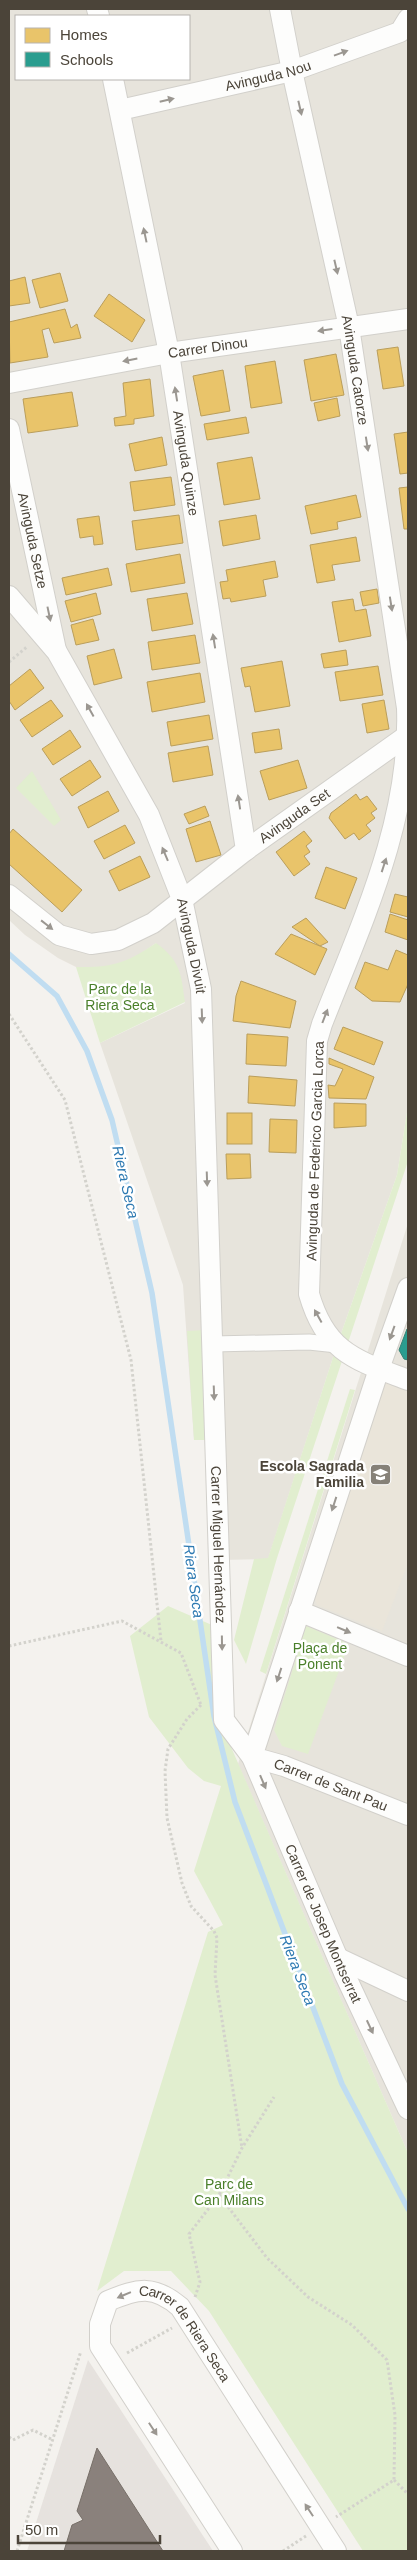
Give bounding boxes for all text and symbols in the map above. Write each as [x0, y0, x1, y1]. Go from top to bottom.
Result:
legend [15, 15, 190, 80]
text: Homes [60, 26, 108, 43]
one-way arrow [334, 49, 349, 57]
text: Schools [60, 51, 113, 68]
street label: Avinguda Nou [224, 57, 313, 94]
one-way arrow [160, 96, 175, 104]
one-way arrow [296, 100, 304, 116]
one-way arrow [141, 226, 149, 242]
one-way arrow [332, 259, 340, 274]
street label: Avinguda Catorze [339, 314, 372, 426]
one-way arrow [317, 326, 333, 334]
street label: Carrer Dinou [167, 334, 249, 361]
one-way arrow [122, 357, 138, 365]
one-way arrow [171, 386, 179, 402]
street label: Avinguda Quinze [170, 409, 202, 517]
one-way arrow [363, 436, 371, 452]
street label: Avinguda Setze [15, 491, 51, 590]
one-way arrow [387, 597, 395, 613]
one-way arrow [45, 606, 53, 621]
one-way arrow [210, 633, 218, 649]
one-way arrow [85, 704, 94, 717]
street label: Avinguda Set [256, 785, 333, 846]
one-way arrow [235, 794, 243, 810]
one-way arrow [161, 847, 169, 861]
one-way arrow [380, 857, 388, 872]
street label: Avinguda Divuit [174, 897, 209, 994]
one-way arrow [40, 920, 54, 930]
park label: Parc de la Riera Seca [85, 981, 155, 1013]
one-way arrow [198, 1009, 206, 1025]
one-way arrow [322, 1009, 329, 1024]
street label: Avinguda de Federico Garcia Lorca [303, 1041, 327, 1261]
water label: Riera Seca [109, 1144, 143, 1220]
one-way arrow [204, 1171, 212, 1187]
one-way arrow [314, 1309, 322, 1323]
one-way arrow [388, 1326, 395, 1341]
one-way arrow [211, 1385, 219, 1401]
place label: Escola Sagrada Familia [260, 1458, 364, 1490]
school or university icon: Escola Sagrada Familia [368, 1462, 392, 1486]
street label: Carrer Miguel Hernández [208, 1466, 229, 1623]
one-way arrow [330, 1497, 338, 1512]
water label: Riera Seca [180, 1543, 208, 1619]
one-way arrow [337, 1626, 352, 1634]
one-way arrow [218, 1635, 226, 1651]
park label: Plaça de Ponent [293, 1640, 347, 1672]
one-way arrow [274, 1668, 282, 1683]
street label: Carrer de Sant Pau [272, 1756, 390, 1814]
one-way arrow [259, 1775, 267, 1789]
street label: Carrer de Josep Montserrat [282, 1842, 365, 2005]
water label: Riera Seca [277, 1932, 319, 2008]
one-way arrow [366, 2020, 374, 2034]
park label: Parc de Can Milans [194, 2176, 264, 2208]
street label: Carrer de Riera Seca [139, 2283, 234, 2385]
one-way arrow [117, 2291, 131, 2299]
one-way arrow [149, 2423, 158, 2436]
one-way arrow [305, 2504, 314, 2517]
scale bar [18, 2512, 160, 2544]
text: 50 m [25, 2521, 58, 2538]

